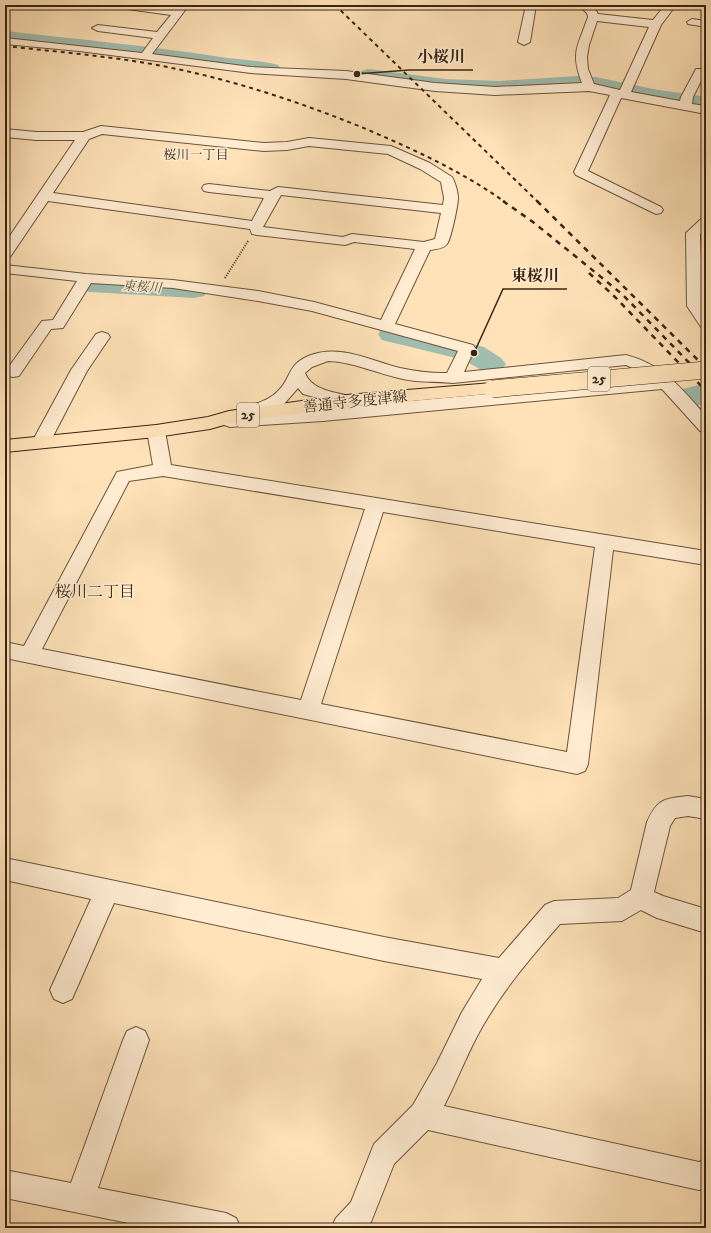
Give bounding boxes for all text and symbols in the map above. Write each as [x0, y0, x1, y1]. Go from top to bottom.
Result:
callout: 小桜川 [409, 42, 473, 70]
text: 小桜川 [417, 47, 465, 67]
district label: 桜川一丁目 [163, 147, 229, 163]
callout: 東桜川 [503, 261, 567, 289]
text: 東桜川 [511, 266, 559, 286]
water label: 東桜川 [122, 278, 164, 296]
road number: 25 [588, 367, 610, 391]
street label: 善通寺多度津線 [302, 387, 408, 417]
road number: 25 [237, 403, 259, 427]
district label: 桜川二丁目 [55, 582, 135, 602]

